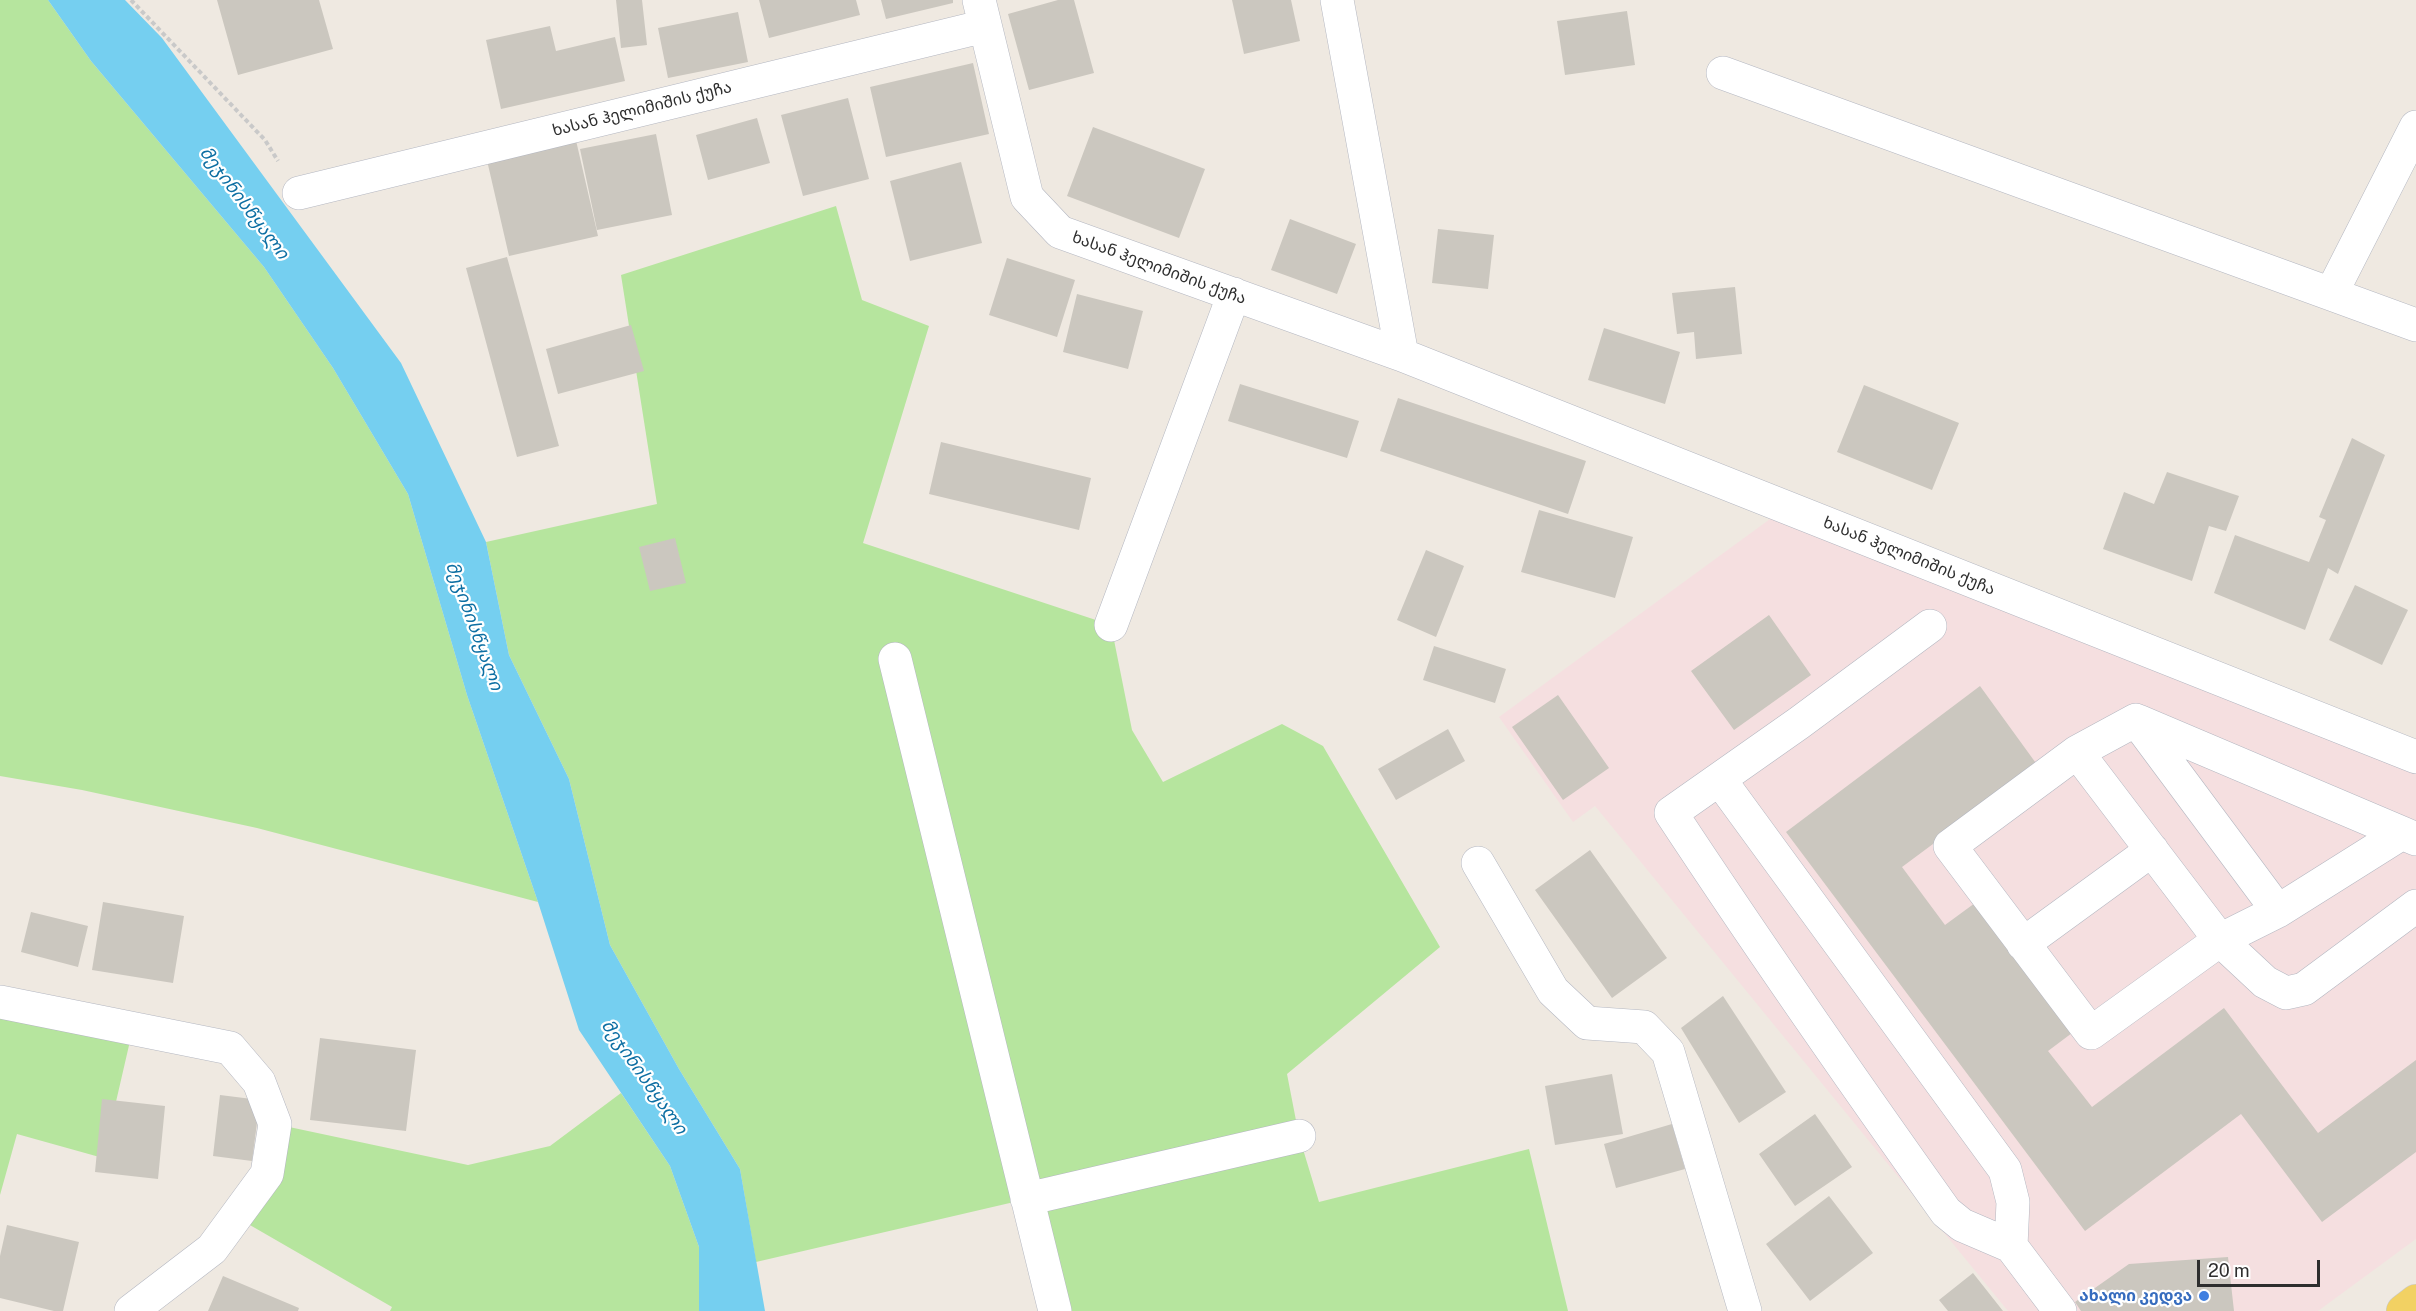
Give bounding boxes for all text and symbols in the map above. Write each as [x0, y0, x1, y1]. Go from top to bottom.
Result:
street label: ხასან ჰელიმიშის ქუჩა [550, 77, 734, 141]
water label: მეჯინისწყალი [195, 143, 293, 263]
street label: ხასან ჰელიმიშის ქუჩა [1069, 228, 1249, 308]
street label: ხასან ჰელიმიშის ქუჩა [1820, 513, 1998, 599]
water label: მეჯინისწყალი [441, 559, 507, 693]
water label: მეჯინისწყალი [596, 1015, 692, 1139]
scale bar [2200, 1248, 2323, 1286]
text: 20 m [2208, 1260, 2250, 1281]
place label: ახალი კედვა [2079, 1286, 2192, 1306]
marker: ახალი კედვა [2197, 1289, 2211, 1303]

